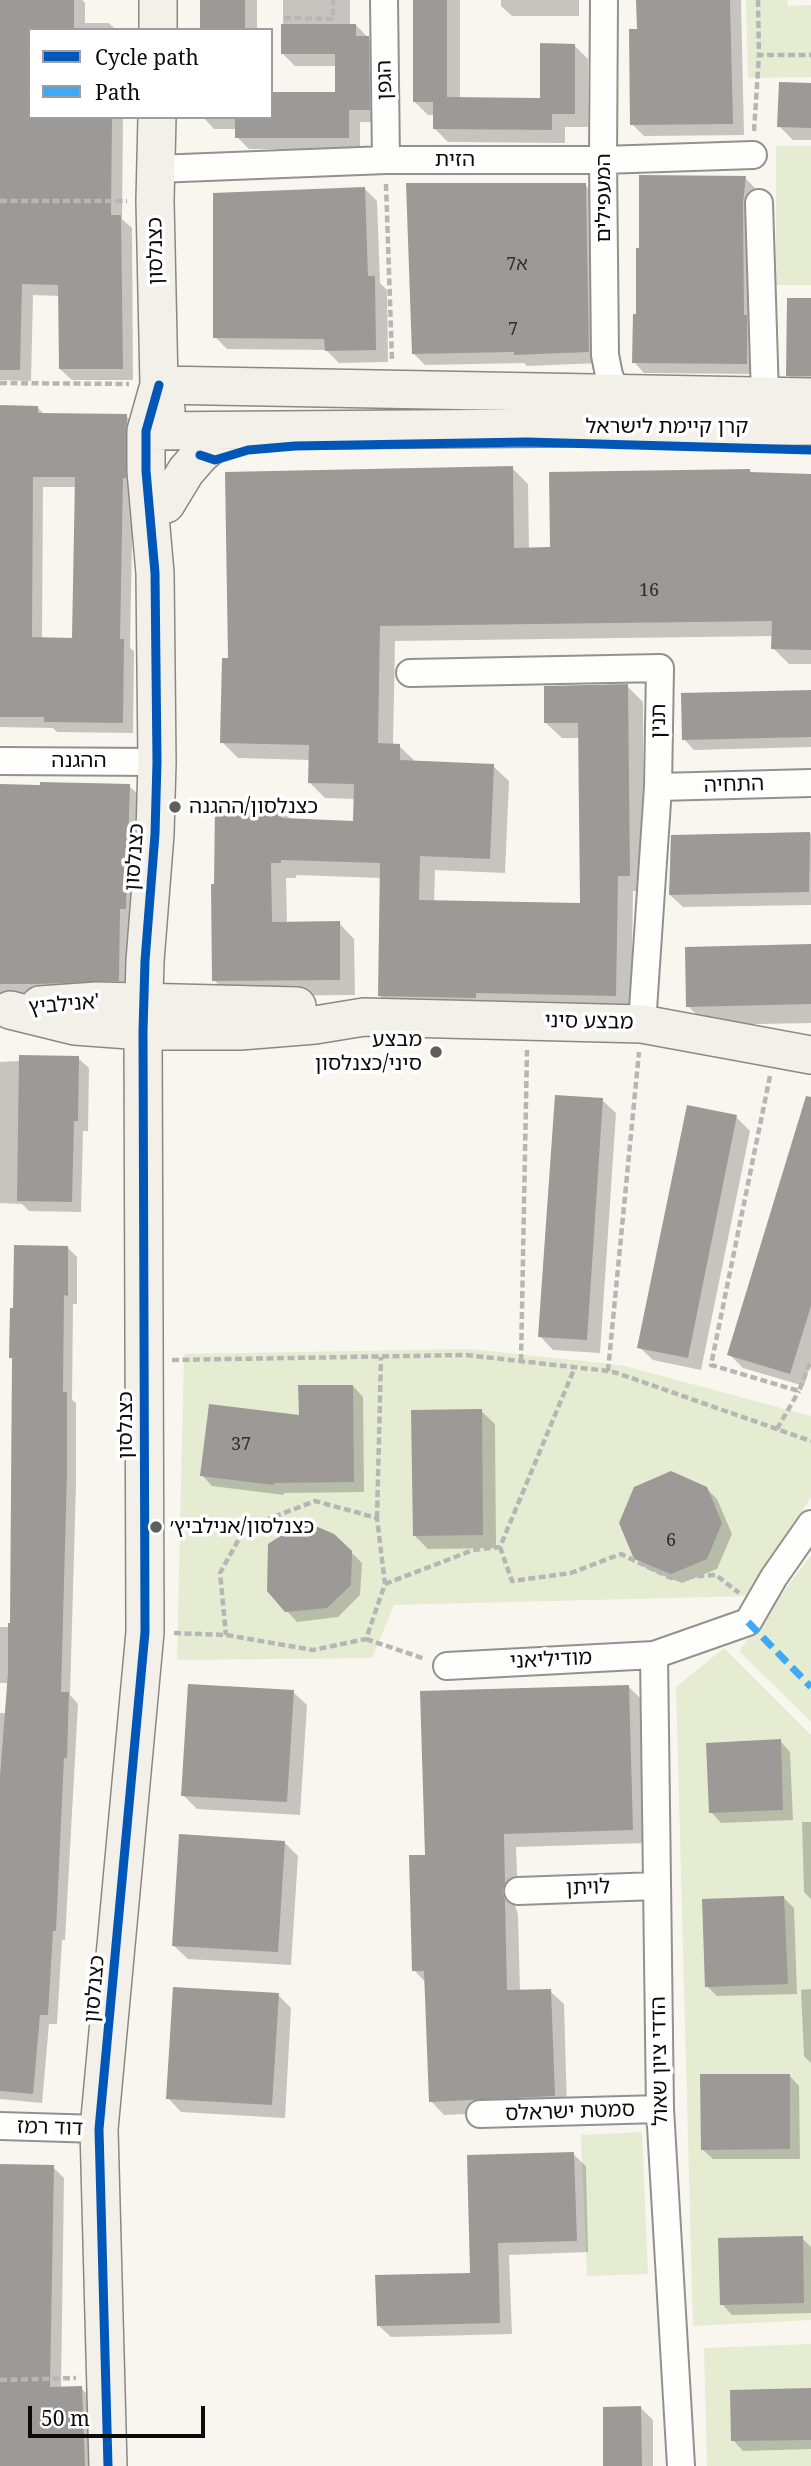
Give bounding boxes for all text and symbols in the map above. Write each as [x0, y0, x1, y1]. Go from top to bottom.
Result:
legend [28, 28, 273, 119]
text: Cycle path [95, 43, 199, 71]
street label: הגפן [372, 60, 398, 100]
text: Path [95, 78, 140, 106]
street label: הזית [435, 147, 475, 173]
street label: המעפילים [591, 153, 617, 243]
street label: כצנלסון [143, 217, 169, 285]
house number: 7א [506, 254, 528, 276]
house number: 7 [508, 319, 518, 341]
street label: קרן קיימת לישראל [585, 414, 749, 440]
house number: 16 [639, 580, 659, 602]
street label: תנין [646, 703, 672, 739]
street label: ההגנה [51, 748, 107, 774]
street label: התחיה [703, 771, 765, 799]
place label: כצנלסון/ההגנה [189, 794, 318, 820]
marker: כצנלסון/ההגנה [167, 799, 183, 815]
street label: כצנלסון [120, 822, 150, 892]
street label: אנילביץ' [27, 989, 101, 1021]
street label: מבצע סיני [544, 1009, 634, 1035]
place label: מבצע סיני/כצנלסון [315, 1027, 422, 1077]
marker: מבצע סיני/כצנלסון [428, 1044, 444, 1060]
street label: כצנלסון [113, 1391, 139, 1459]
house number: 37 [231, 1434, 251, 1456]
place label: כצנלסון/אנילביץ׳ [170, 1514, 314, 1540]
marker: כצנלסון/אנילביץ׳ [148, 1519, 164, 1535]
house number: 6 [666, 1530, 676, 1552]
street label: מודיליאני [509, 1645, 593, 1675]
street label: לויתן [565, 1875, 611, 1901]
street label: כצנלסון [79, 1954, 111, 2024]
street label: הדדי ציון שאול [646, 1996, 674, 2126]
street label: סמטת ישראלס [505, 2097, 635, 2127]
street label: דוד רמז [17, 2114, 83, 2142]
scale bar [32, 2392, 208, 2436]
text: 50 m [41, 2404, 90, 2432]

